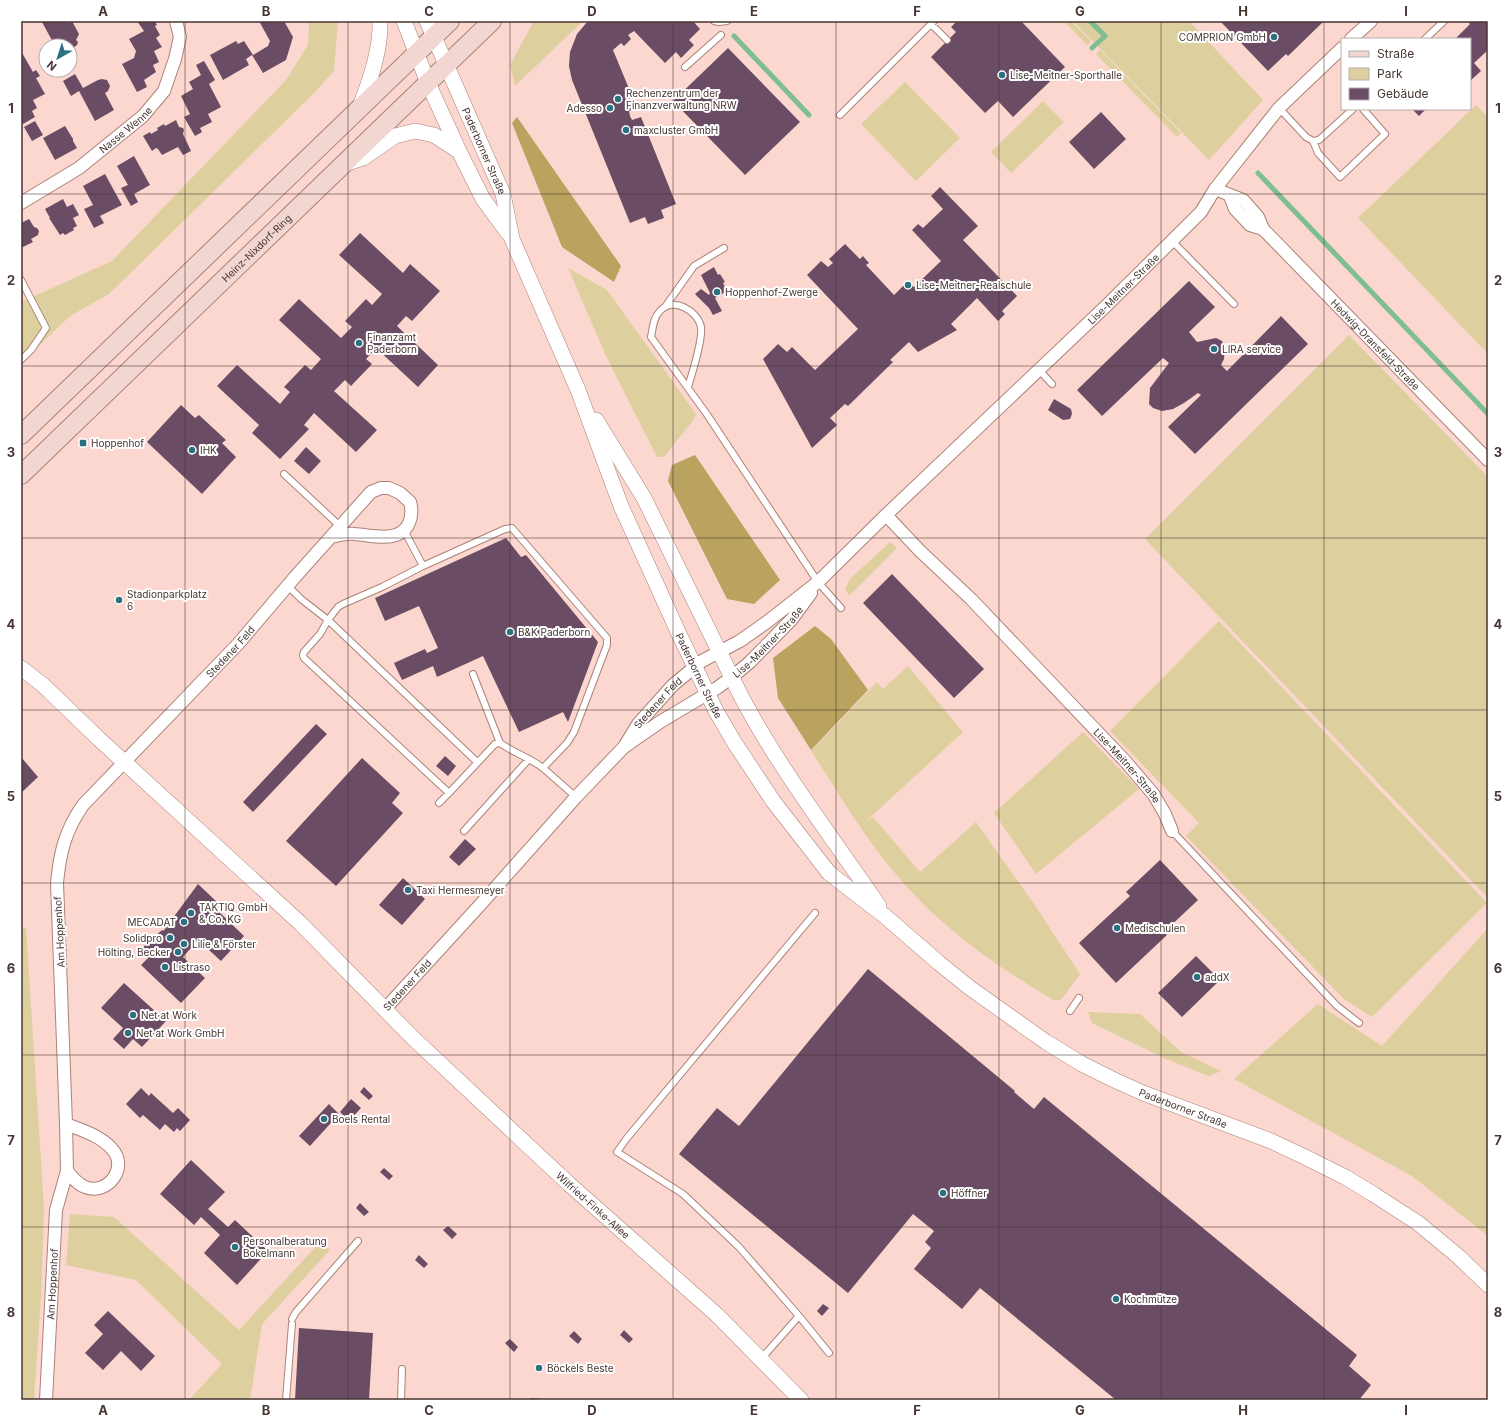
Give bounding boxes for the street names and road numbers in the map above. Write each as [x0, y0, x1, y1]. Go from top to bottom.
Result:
street label: Nasse Wenne [97, 104, 154, 155]
street label: Paderborner Straße [460, 106, 508, 196]
street label: Heinz-Nixdorf-Ring [219, 212, 294, 284]
street label: Lise-Meitner-Straße [1085, 251, 1161, 326]
street label: Hedwig-Dransfeld-Straße [1329, 297, 1423, 393]
street label: Lise-Meitner-Straße [730, 604, 805, 680]
street label: Stedener Feld [203, 623, 257, 680]
street label: Paderborner Straße [673, 631, 725, 721]
street label: Stedener Feld [631, 674, 684, 730]
street label: Lise-Meitner-Straße [1091, 726, 1163, 805]
street label: Am Hoppenhof [51, 896, 67, 968]
street label: Stedener Feld [380, 957, 434, 1013]
street label: Paderborner Straße [1137, 1086, 1229, 1130]
street label: Wilfried-Finke-Allee [554, 1169, 632, 1241]
street label: Am Hoppenhof [44, 1248, 60, 1320]

